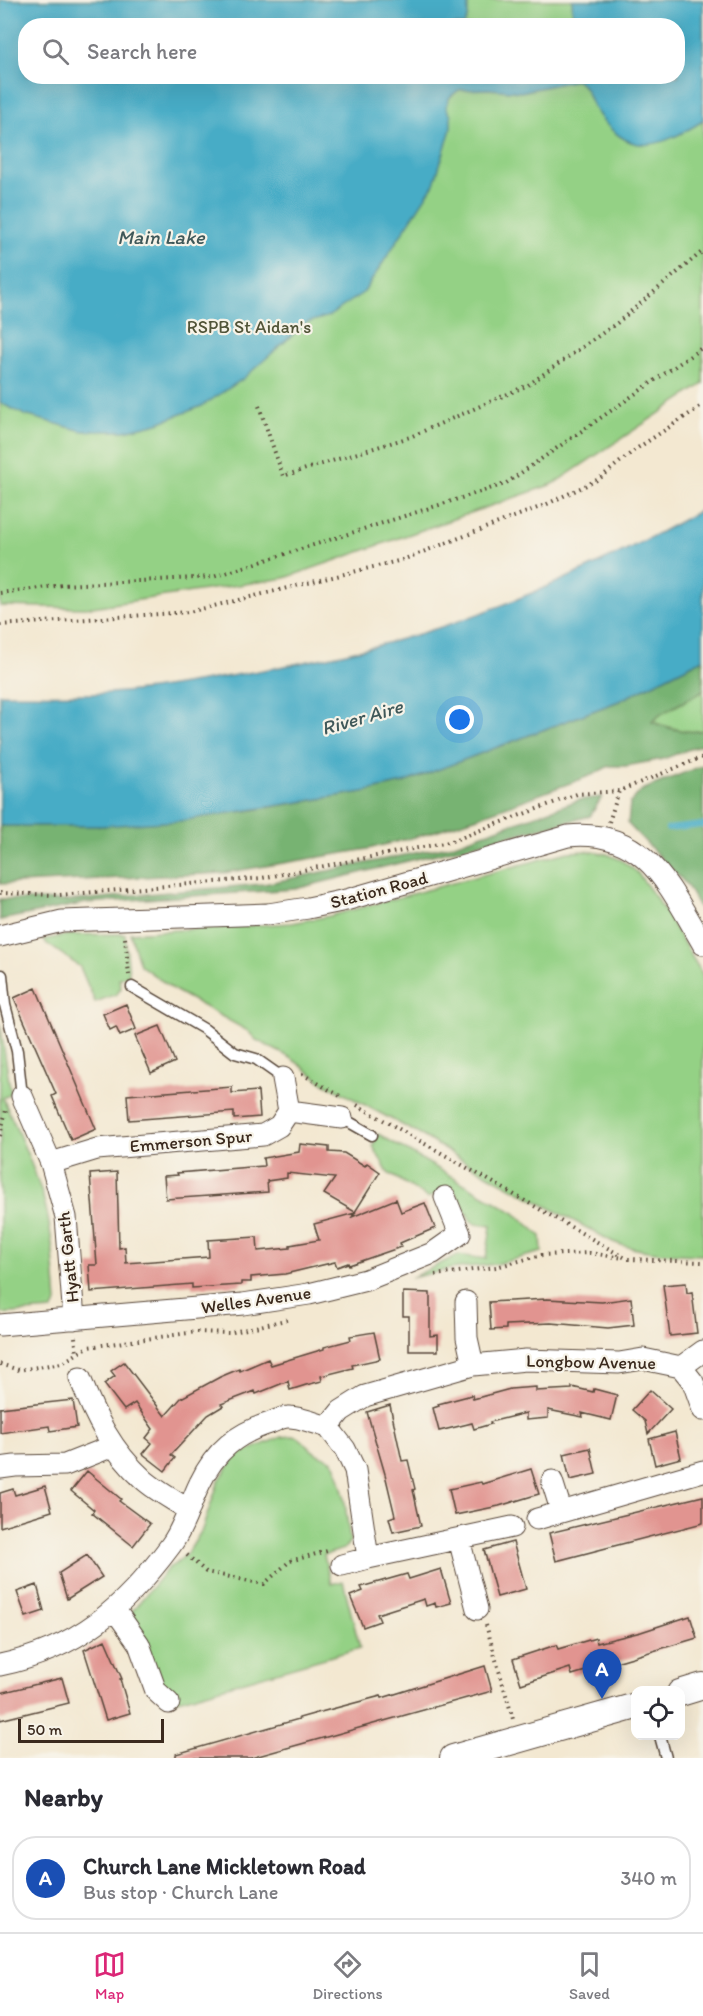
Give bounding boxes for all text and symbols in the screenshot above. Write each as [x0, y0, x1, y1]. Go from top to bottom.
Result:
search box [18, 18, 685, 84]
icon: search [39, 35, 72, 68]
text: Search here [87, 38, 197, 65]
water label: Main Lake [117, 225, 206, 249]
park label: RSPB St Aidan's [187, 316, 311, 338]
water label: River Aire [319, 694, 407, 740]
your location [445, 705, 474, 734]
street label: Station Road [328, 866, 430, 914]
street label: Emmerson Spur [129, 1125, 254, 1157]
street label: Hyatt Garth [52, 1210, 84, 1304]
street label: Welles Avenue [200, 1281, 312, 1319]
street label: Longbow Avenue [526, 1350, 656, 1374]
pin: A [582, 1650, 622, 1699]
map controls [631, 1686, 685, 1740]
button: locate [631, 1686, 685, 1740]
scale bar [18, 1716, 164, 1744]
text: 50 m [27, 1720, 62, 1739]
text: Nearby [24, 1781, 103, 1813]
text: Church Lane Mickletown Road [83, 1853, 366, 1880]
text: A [39, 1866, 52, 1890]
text: 340 m [620, 1866, 677, 1890]
text: Bus stop · Church Lane [83, 1880, 278, 1904]
tab: Map [93, 1948, 126, 2003]
tab: Directions [312, 1948, 383, 2003]
tab: Saved [569, 1948, 610, 2003]

